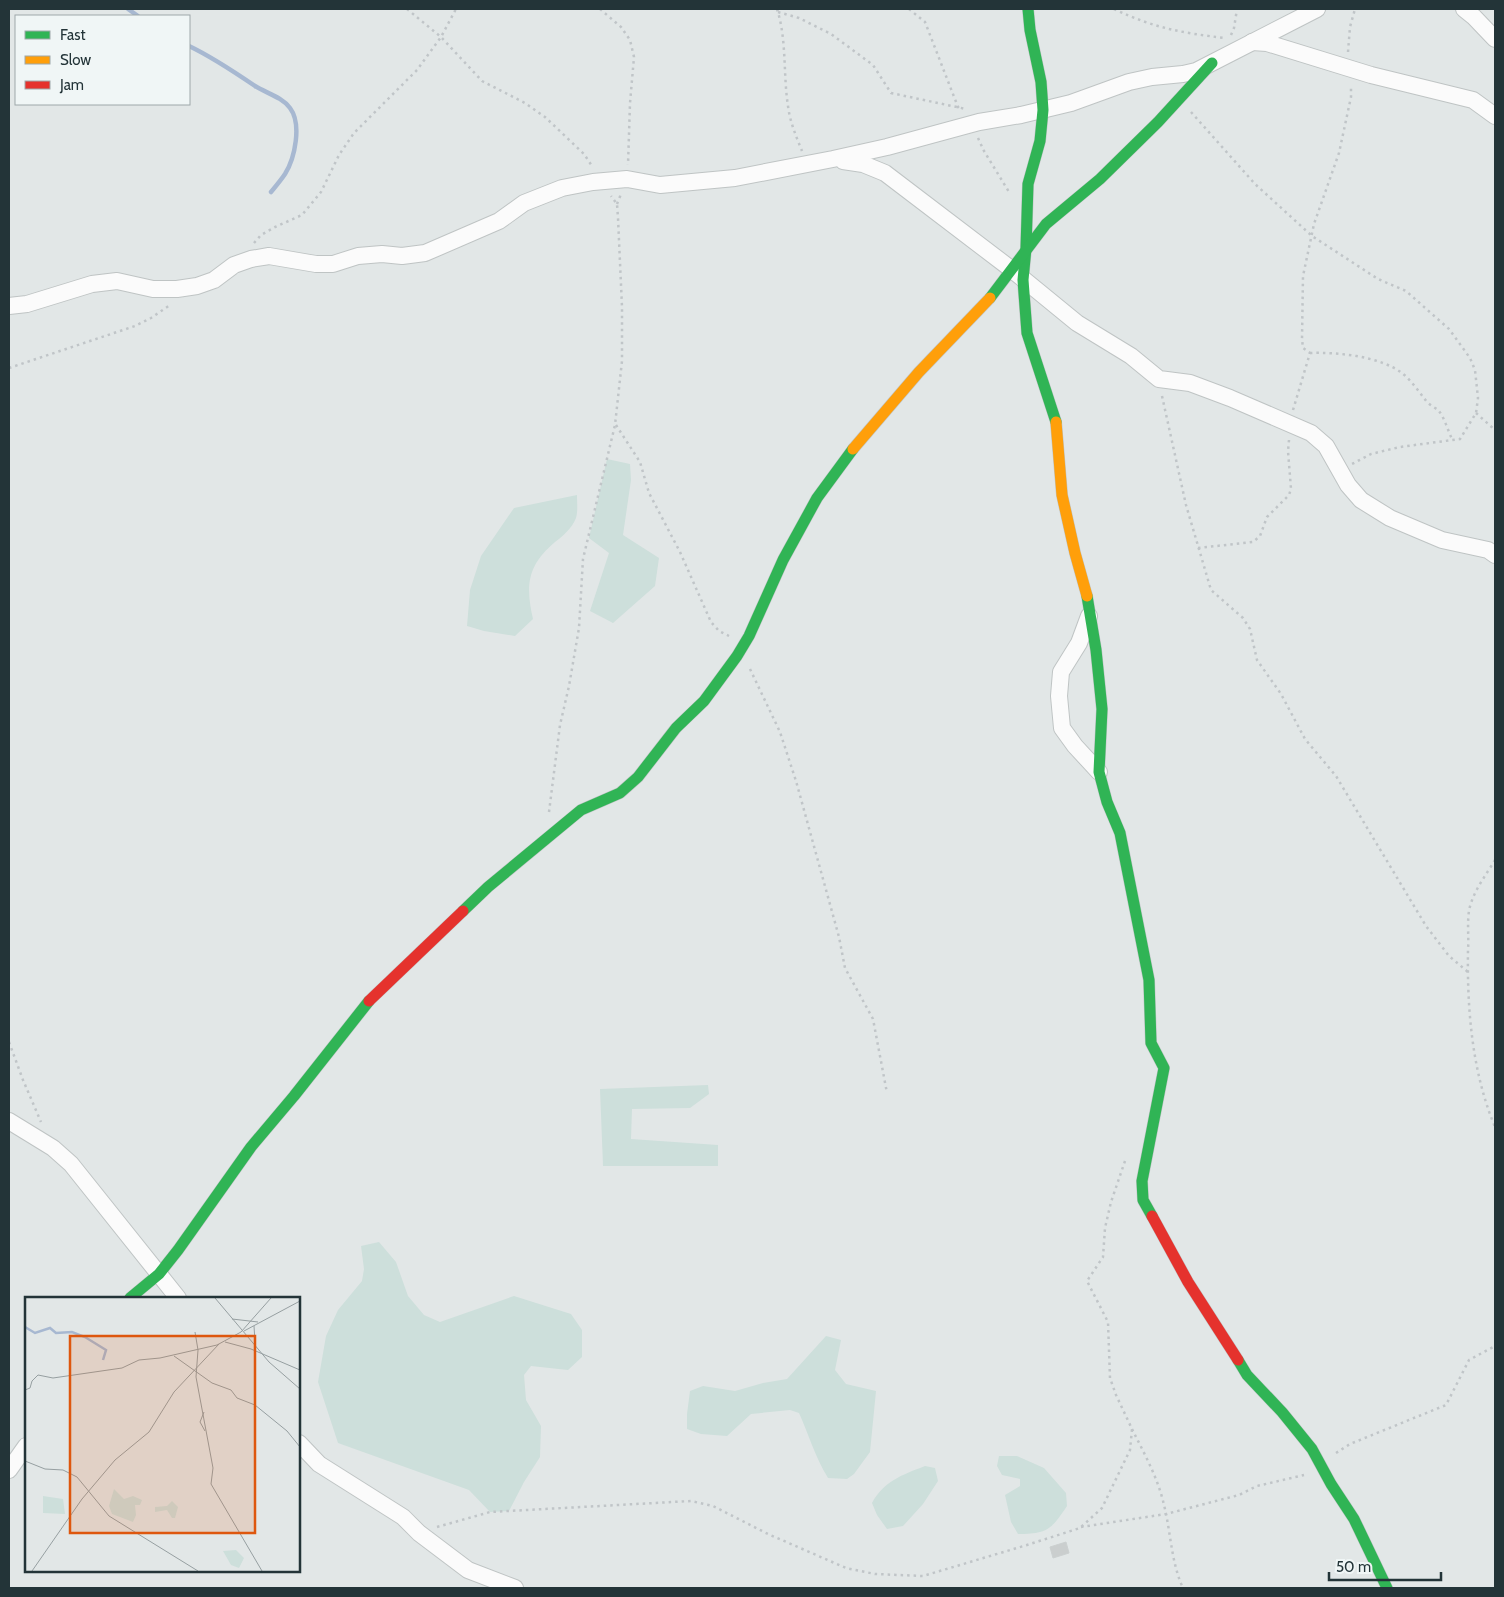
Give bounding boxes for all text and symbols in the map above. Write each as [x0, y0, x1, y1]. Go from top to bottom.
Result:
legend [15, 15, 190, 105]
text: Fast [60, 26, 85, 44]
text: Slow [60, 51, 91, 69]
text: Jam [59, 76, 84, 94]
inset map [25, 1297, 300, 1572]
scale bar [1329, 1550, 1442, 1582]
text: 50 m [1336, 1558, 1371, 1576]

